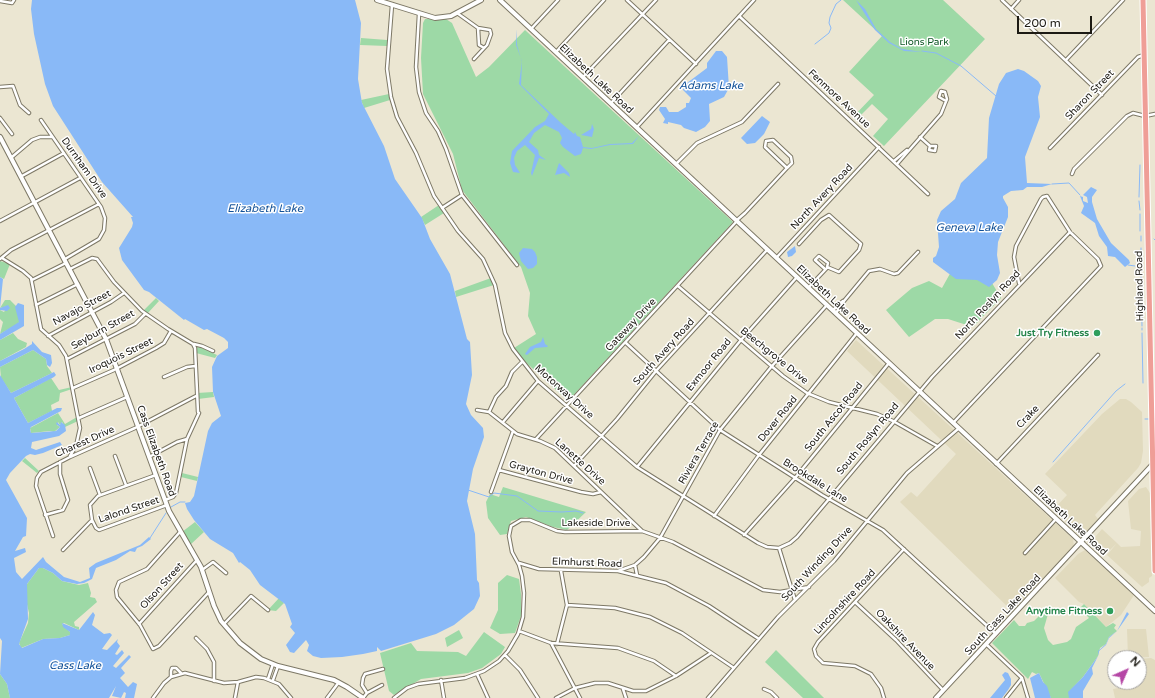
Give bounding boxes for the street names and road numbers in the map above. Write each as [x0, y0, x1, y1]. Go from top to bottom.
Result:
street label: Elizabeth Lake Road [557, 42, 635, 116]
street label: Fenmore Avenue [806, 67, 872, 131]
street label: Sharon Street [1063, 68, 1117, 122]
street label: Durnham Drive [59, 135, 109, 201]
street label: North Avery Road [789, 162, 855, 232]
street label: Highland Road [1133, 251, 1147, 321]
street label: Elizabeth Lake Road [794, 263, 872, 337]
street label: North Roslyn Road [953, 268, 1023, 342]
street label: Navajo Street [51, 288, 113, 328]
street label: Gateway Drive [603, 296, 659, 354]
street label: Seyburn Street [69, 308, 137, 352]
street label: South Avery Road [631, 316, 697, 388]
street label: Beechgrove Drive [738, 325, 810, 387]
street label: Iroquois Street [87, 335, 155, 377]
street label: Exmoor Road [684, 336, 734, 394]
street label: Motorway Drive [532, 362, 596, 422]
street label: South Ascot Road [802, 380, 866, 454]
street label: Dover Road [756, 394, 800, 444]
street label: South Roslyn Road [834, 400, 902, 478]
street label: Crake [1014, 403, 1042, 431]
street label: Cass Elizabeth Road [134, 404, 178, 498]
street label: Riviera Terrace [676, 419, 722, 487]
street label: Charest Drive [53, 424, 117, 460]
street label: Lanette Drive [552, 436, 608, 488]
street label: Brookdale Lane [780, 456, 850, 506]
street label: Grayton Drive [508, 459, 574, 487]
street label: Elizabeth Lake Road [1031, 484, 1109, 558]
street label: Lalond Street [97, 494, 161, 526]
street label: Lakeside Drive [562, 517, 630, 529]
street label: South Winding Drive [779, 524, 855, 604]
street label: Elmhurst Road [552, 556, 622, 570]
street label: Olson Street [138, 560, 186, 612]
street label: Lincolnshire Road [812, 567, 878, 637]
street label: South Cass Lake Road [963, 572, 1043, 658]
street label: Oakshire Avenue [873, 607, 937, 673]

